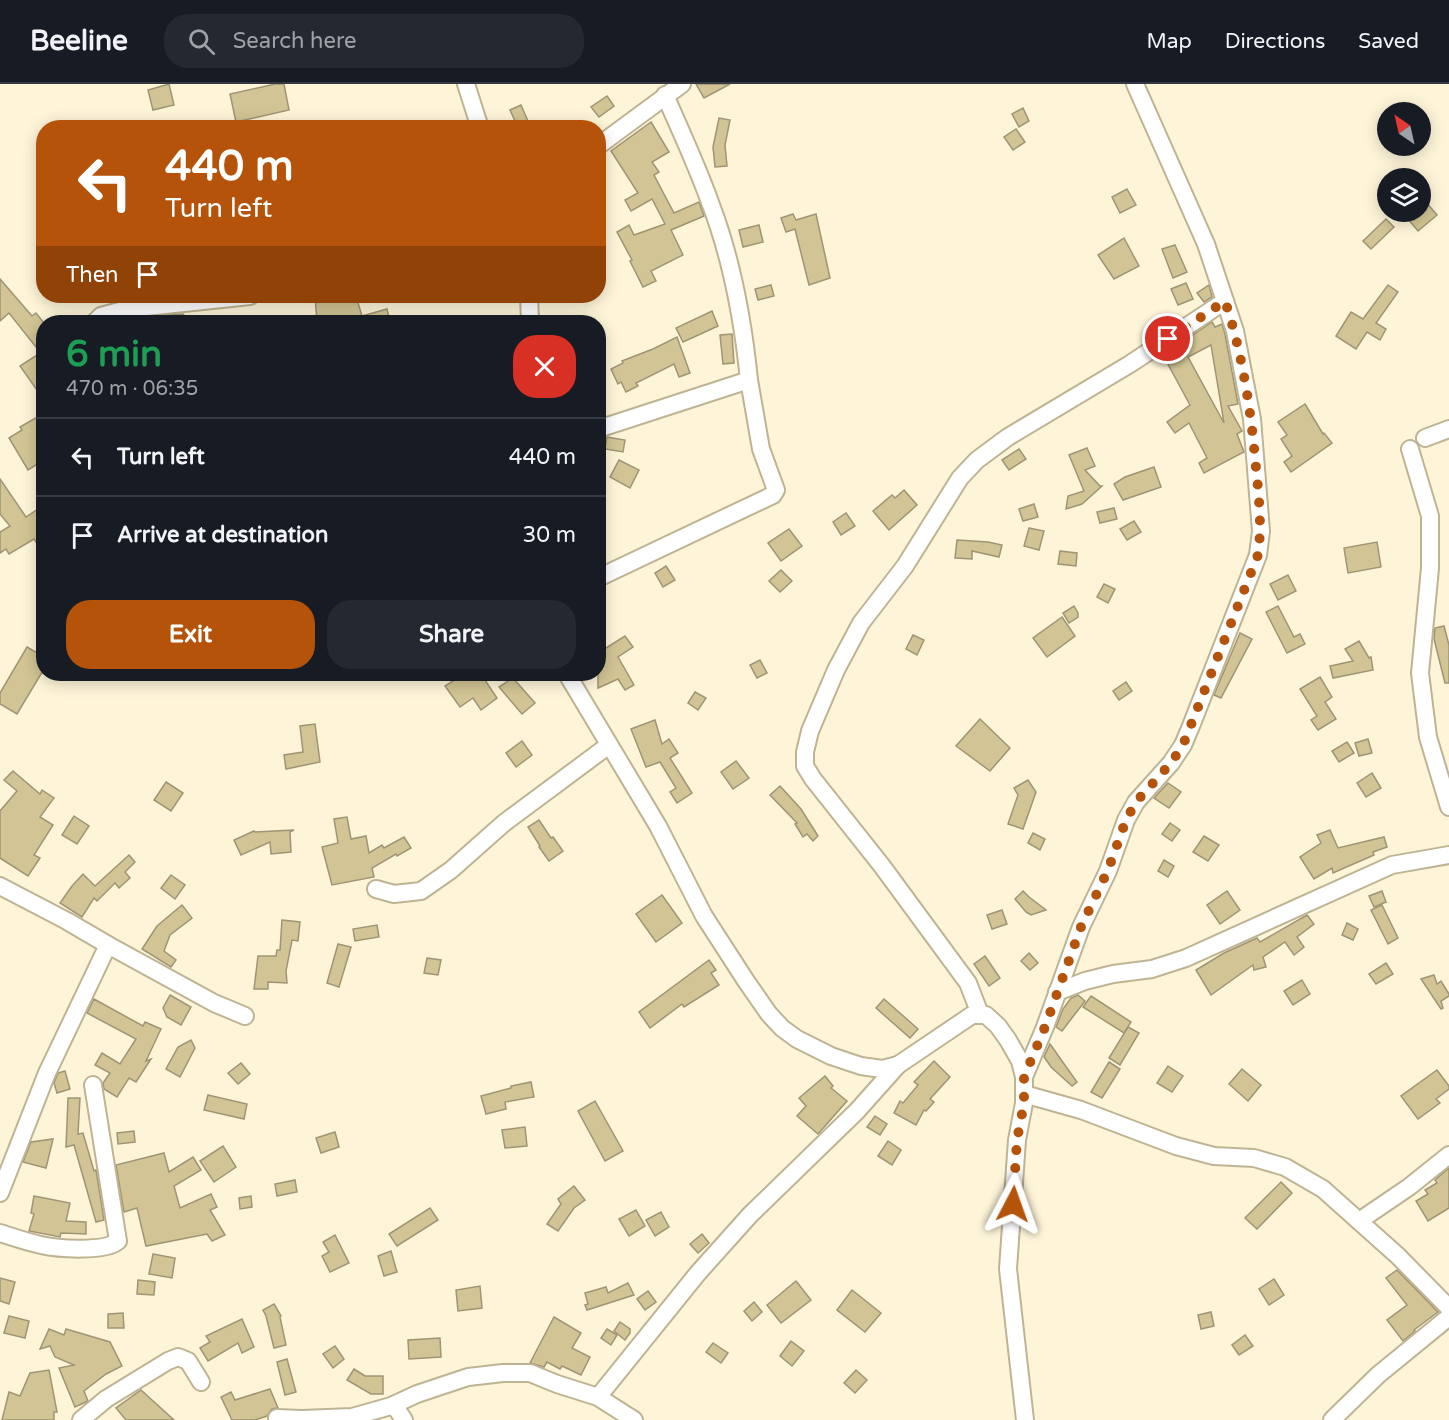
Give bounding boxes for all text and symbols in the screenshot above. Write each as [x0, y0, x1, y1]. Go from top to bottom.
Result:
search box [164, 14, 584, 68]
text: Beeline [30, 24, 128, 58]
icon: search [185, 25, 218, 58]
text: Search here [233, 28, 357, 54]
text: Map [1146, 29, 1192, 54]
text: Directions [1225, 29, 1325, 54]
text: Saved [1358, 29, 1419, 54]
north arrow [1377, 102, 1431, 156]
map controls [1377, 102, 1431, 222]
text: 440 m [165, 141, 294, 192]
icon: left [66, 144, 144, 222]
button: layers [1377, 168, 1431, 222]
text: Turn left [165, 192, 272, 225]
icon: arrive [131, 258, 164, 291]
text: Then [66, 262, 119, 288]
pin [1142, 313, 1193, 364]
icon: arrive [1151, 322, 1184, 355]
text: 6 min [66, 333, 162, 376]
button: close [513, 335, 576, 398]
text: 470 m · 06:35 [66, 377, 198, 401]
icon: left [66, 441, 99, 474]
text: Turn left [117, 444, 205, 470]
text: 440 m [509, 444, 576, 470]
icon: arrive [66, 519, 99, 552]
text: Arrive at destination [117, 522, 328, 548]
text: 30 m [522, 522, 576, 548]
button: Exit [66, 600, 315, 669]
button: Share [327, 600, 576, 669]
position arrow [981, 1172, 1045, 1236]

